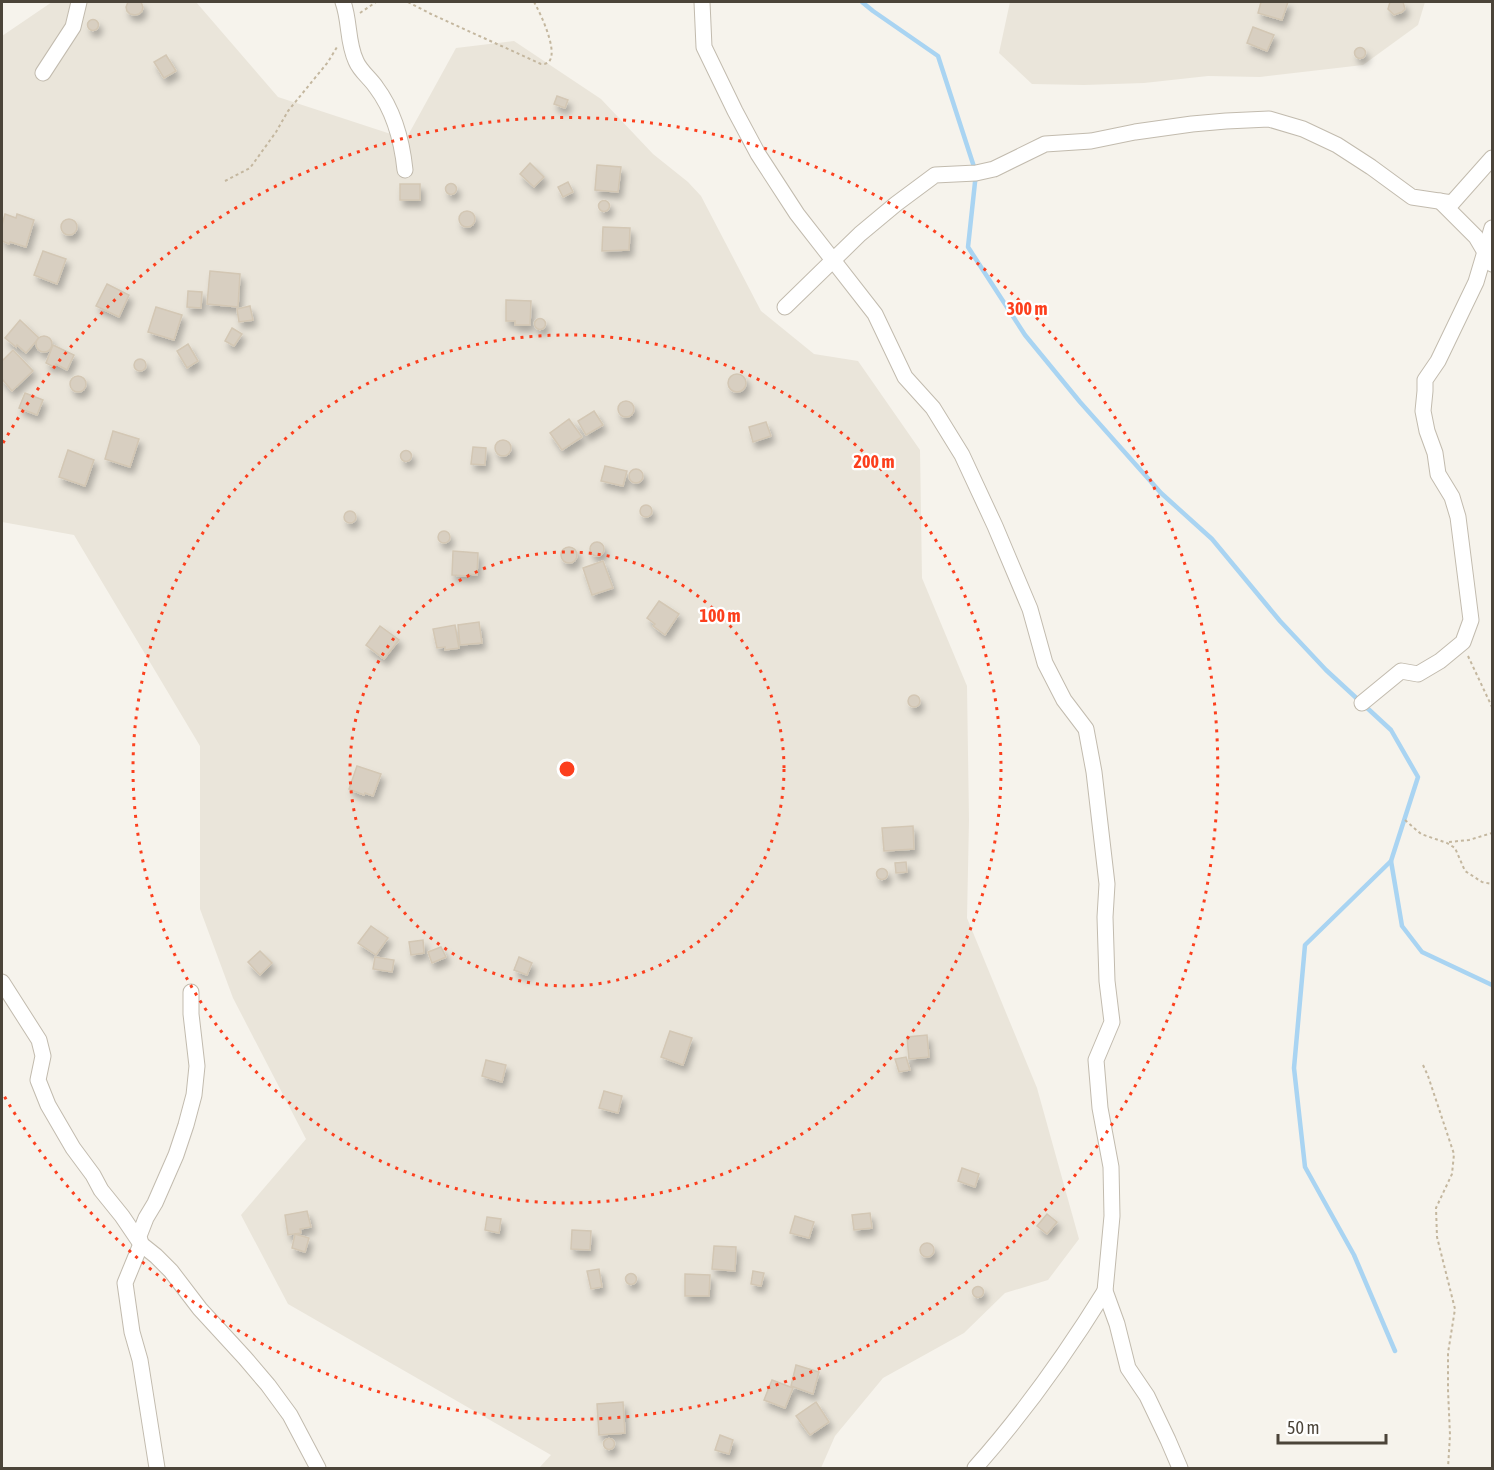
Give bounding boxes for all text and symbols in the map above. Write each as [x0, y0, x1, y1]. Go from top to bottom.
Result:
text: 300 m [1007, 298, 1047, 319]
text: 200 m [854, 451, 894, 472]
text: 100 m [700, 605, 740, 626]
centre of rings [557, 759, 577, 779]
scale bar [1278, 1407, 1386, 1445]
text: 50 m [1287, 1417, 1319, 1438]

